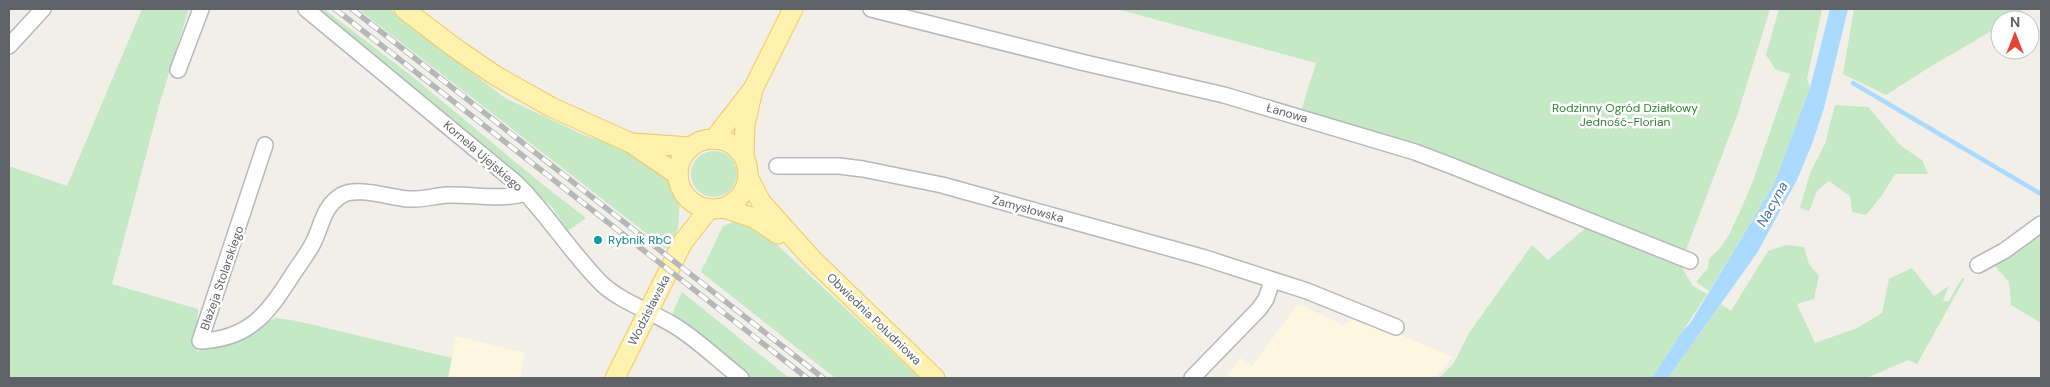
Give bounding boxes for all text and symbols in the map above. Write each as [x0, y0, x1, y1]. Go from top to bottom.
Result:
north arrow [1990, 10, 2040, 60]
text: N [2010, 13, 2020, 31]
street label: Łanowa [1264, 99, 1310, 127]
park label: Rodzinny Ogród Działkowy Jedność-Florian [1552, 100, 1698, 130]
street label: Kornela Ujejskiego [440, 117, 526, 195]
water label: Nacyna [1752, 178, 1792, 230]
street label: Zamysłowska [990, 192, 1066, 226]
street label: Błażeja Stolarskiego [197, 224, 247, 332]
place label: Rybnik RbC [608, 232, 672, 248]
marker: Rybnik RbC [592, 234, 604, 246]
street label: Obwiednia Południowa [823, 270, 925, 368]
street label: Wodzisławska [624, 272, 674, 348]

